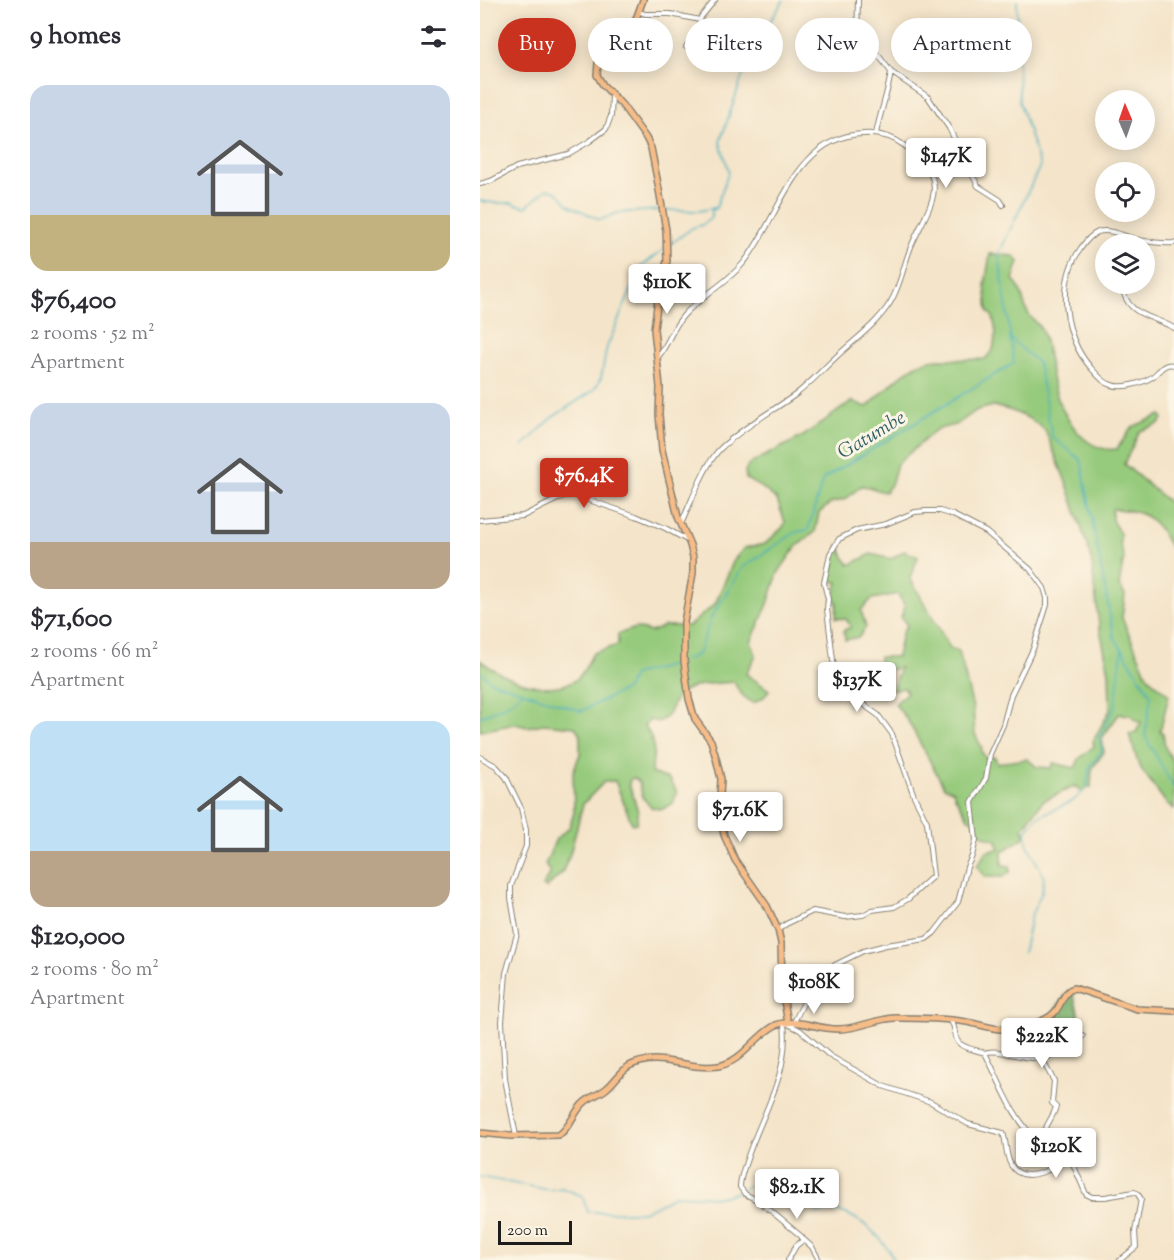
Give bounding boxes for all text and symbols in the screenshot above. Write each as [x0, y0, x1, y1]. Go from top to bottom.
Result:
text: 9 homes [30, 18, 121, 55]
chip: Buy [498, 18, 576, 72]
chip: Rent [588, 18, 673, 72]
chip: Filters [685, 18, 783, 72]
chip: New [795, 18, 879, 72]
chip: Apartment [891, 18, 1032, 72]
icon: filters [417, 20, 450, 53]
north arrow [1095, 90, 1155, 150]
map controls [1095, 90, 1155, 294]
icon: home [186, 124, 294, 232]
pin: $147K [904, 138, 988, 189]
text: $147K [920, 143, 972, 172]
button: locate [1095, 162, 1155, 222]
button: layers [1095, 234, 1155, 294]
pin: $110K [625, 264, 709, 315]
text: $110K [642, 269, 692, 298]
text: $76,400 [30, 283, 116, 320]
text: 2 rooms · 52 m² [30, 320, 155, 349]
text: Apartment [30, 349, 125, 378]
water label: Gatumbe [833, 404, 912, 468]
icon: home [186, 442, 294, 550]
pin: $76.4K [535, 458, 633, 509]
text: $76.4K [554, 463, 614, 492]
text: $71,600 [30, 601, 112, 638]
text: 2 rooms · 66 m² [30, 638, 158, 667]
pin: $137K [815, 662, 899, 713]
text: Apartment [30, 667, 125, 696]
text: $137K [832, 667, 882, 696]
icon: home [186, 760, 294, 868]
pin: $71.6K [691, 792, 789, 843]
text: $71.6K [712, 797, 768, 826]
text: $120,000 [30, 919, 125, 956]
text: 2 rooms · 80 m² [30, 956, 159, 985]
pin: $108K [772, 964, 856, 1015]
text: $108K [788, 969, 840, 998]
text: Apartment [30, 985, 125, 1014]
pin: $222K [1000, 1018, 1084, 1069]
text: $222K [1015, 1023, 1069, 1052]
pin: $120K [1014, 1128, 1098, 1179]
text: $120K [1030, 1133, 1082, 1162]
pin: $82.1K [748, 1169, 846, 1220]
text: $82.1K [769, 1174, 825, 1203]
scale bar [498, 1218, 572, 1246]
text: 200 m [507, 1220, 548, 1243]

